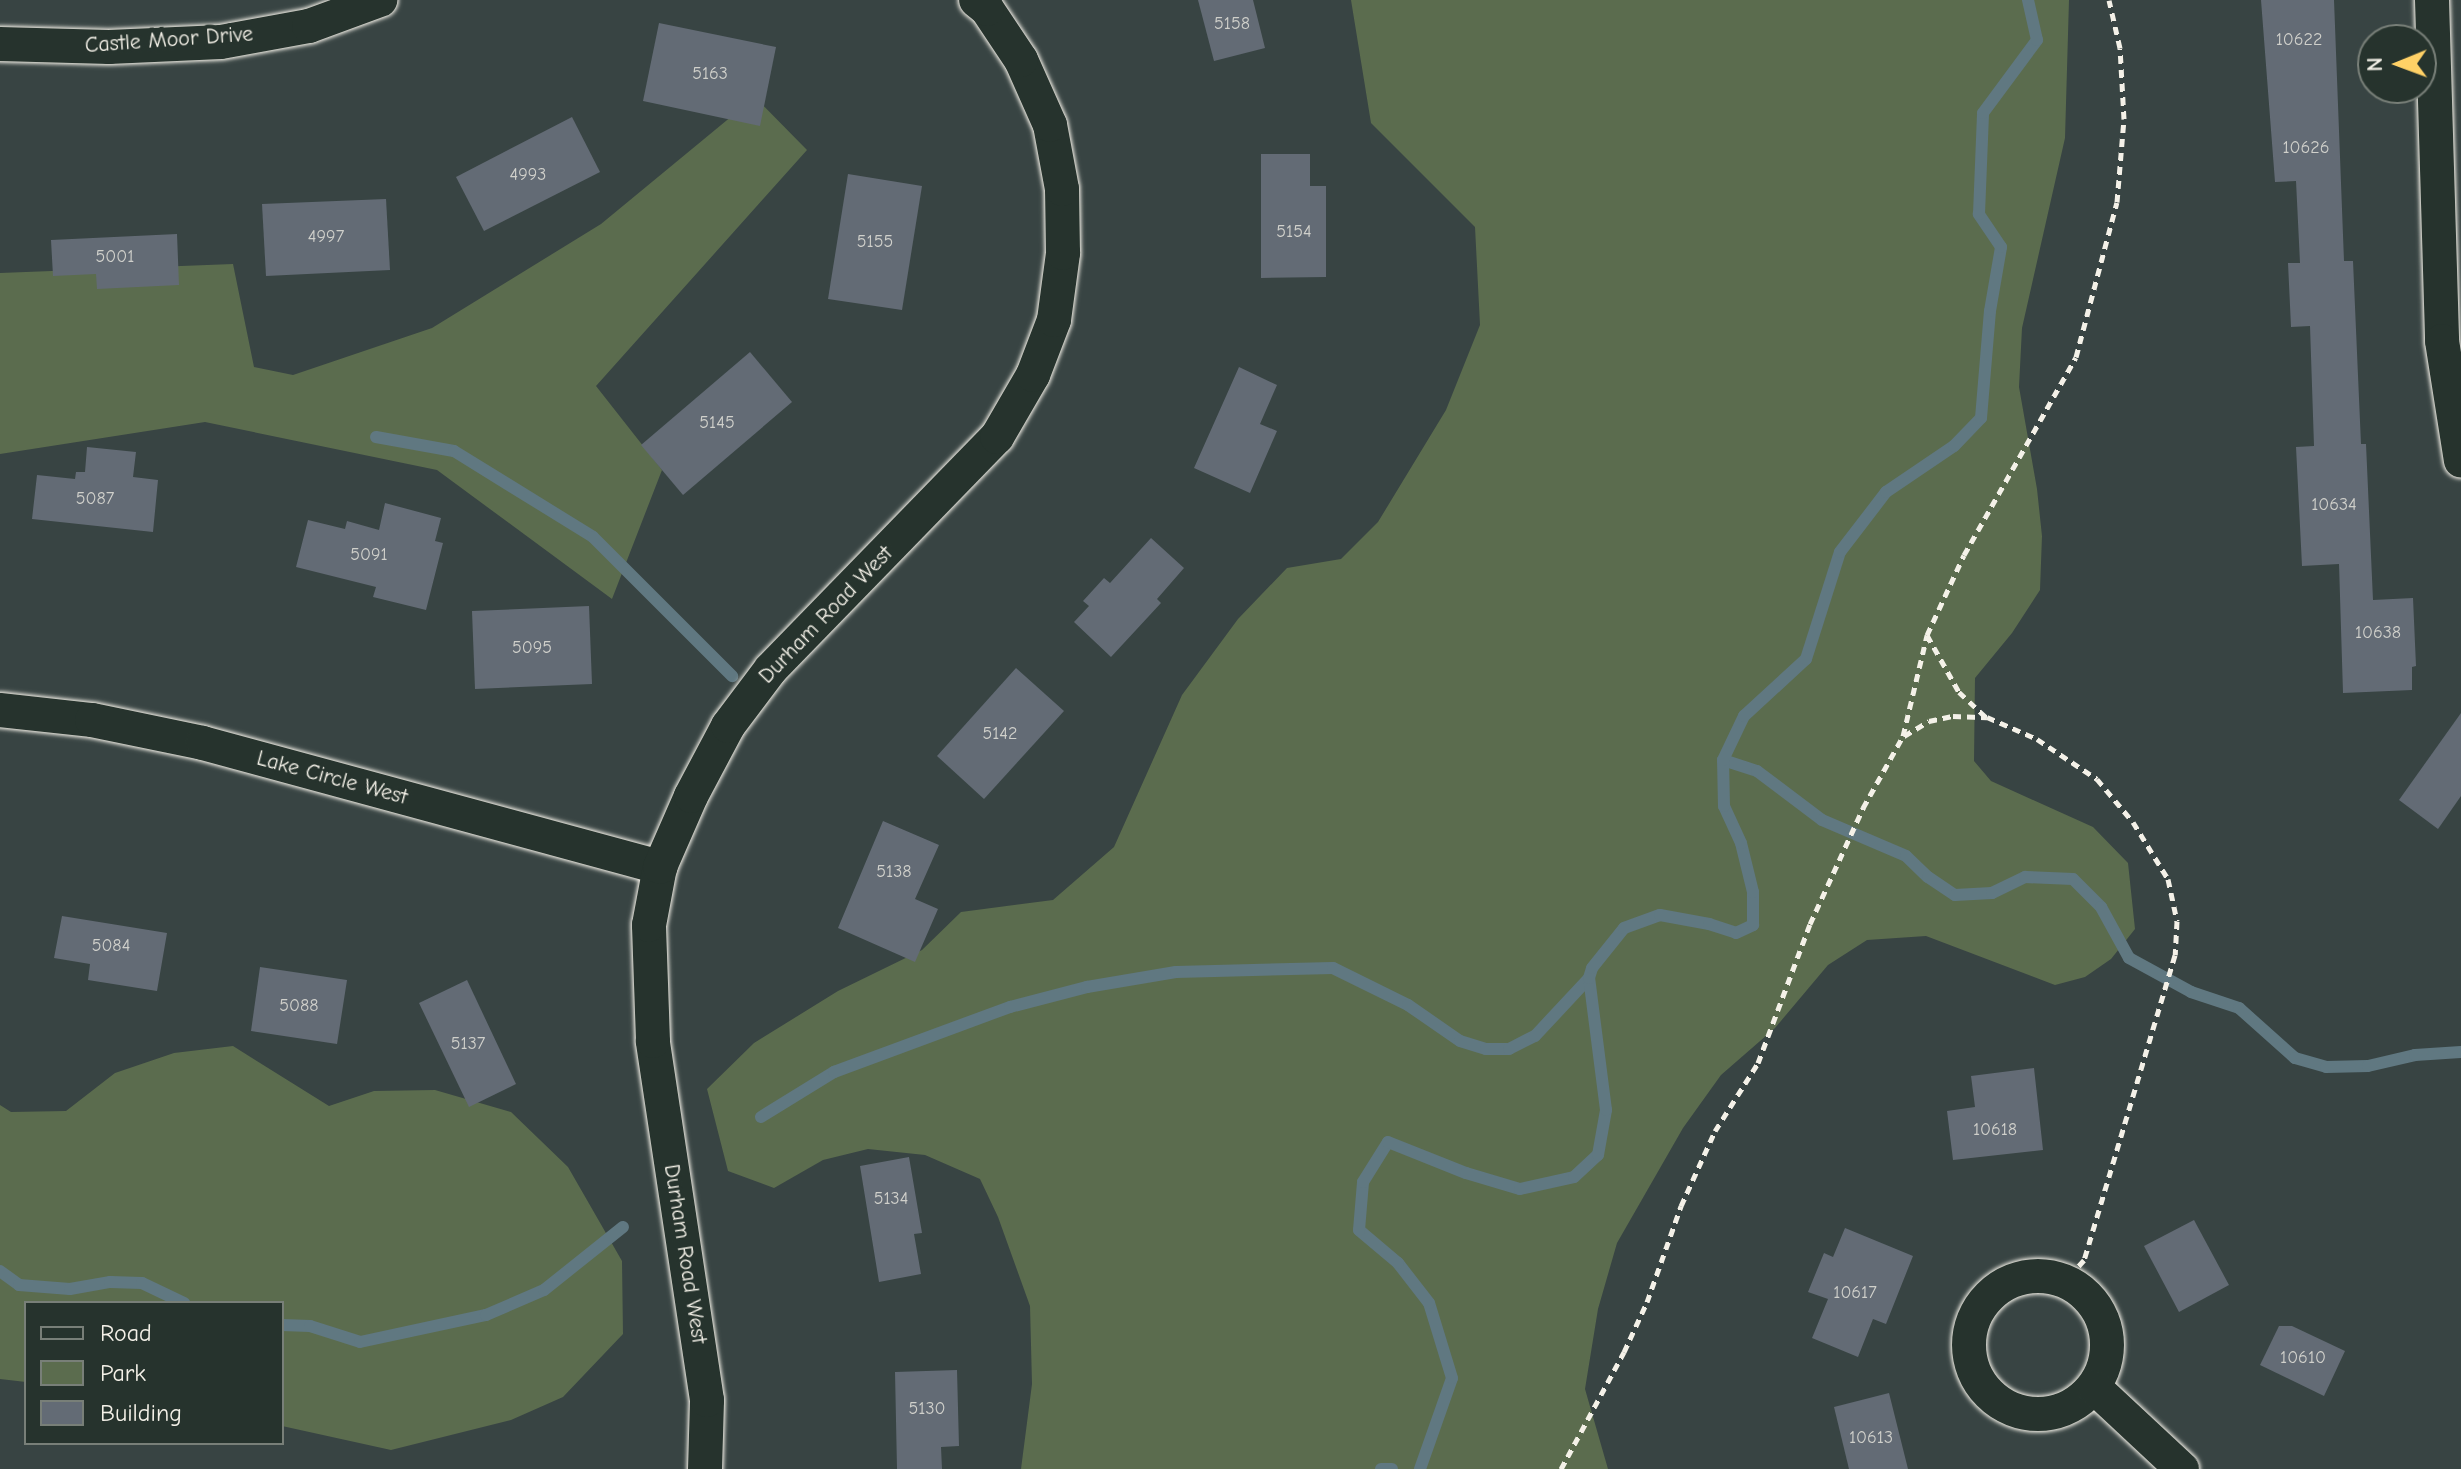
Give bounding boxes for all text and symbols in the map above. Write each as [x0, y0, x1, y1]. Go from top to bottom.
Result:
house number: 5158 [1214, 13, 1250, 35]
street label: Castle Moor Drive [84, 21, 254, 59]
north arrow [2357, 24, 2437, 104]
house number: 10622 [2276, 29, 2322, 51]
text: N [2362, 57, 2388, 72]
house number: 5163 [692, 63, 728, 85]
house number: 10626 [2282, 137, 2330, 159]
house number: 4993 [510, 164, 546, 186]
house number: 5154 [1276, 221, 1312, 243]
house number: 4997 [308, 226, 344, 248]
house number: 5155 [857, 231, 893, 253]
house number: 5001 [96, 246, 134, 268]
house number: 5145 [699, 412, 735, 434]
house number: 5087 [76, 488, 114, 510]
house number: 10634 [2311, 494, 2357, 516]
street label: Durham Road West [754, 541, 898, 689]
house number: 5091 [350, 544, 388, 566]
house number: 10638 [2355, 622, 2401, 644]
house number: 5095 [512, 637, 552, 659]
house number: 5142 [983, 723, 1017, 745]
street label: Lake Circle West [254, 745, 410, 811]
house number: 5138 [876, 861, 912, 883]
house number: 5084 [92, 935, 130, 957]
house number: 5088 [279, 995, 319, 1017]
house number: 5137 [451, 1033, 485, 1055]
house number: 10618 [1973, 1119, 2017, 1141]
street label: Durham Road West [658, 1162, 712, 1346]
house number: 5134 [874, 1188, 908, 1210]
house number: 10617 [1833, 1282, 1877, 1304]
legend [24, 1301, 284, 1445]
text: Road [100, 1319, 152, 1347]
house number: 10610 [2280, 1347, 2326, 1369]
text: Park [100, 1359, 146, 1387]
house number: 5130 [909, 1398, 945, 1420]
text: Building [100, 1399, 182, 1427]
house number: 10613 [1849, 1427, 1893, 1449]

